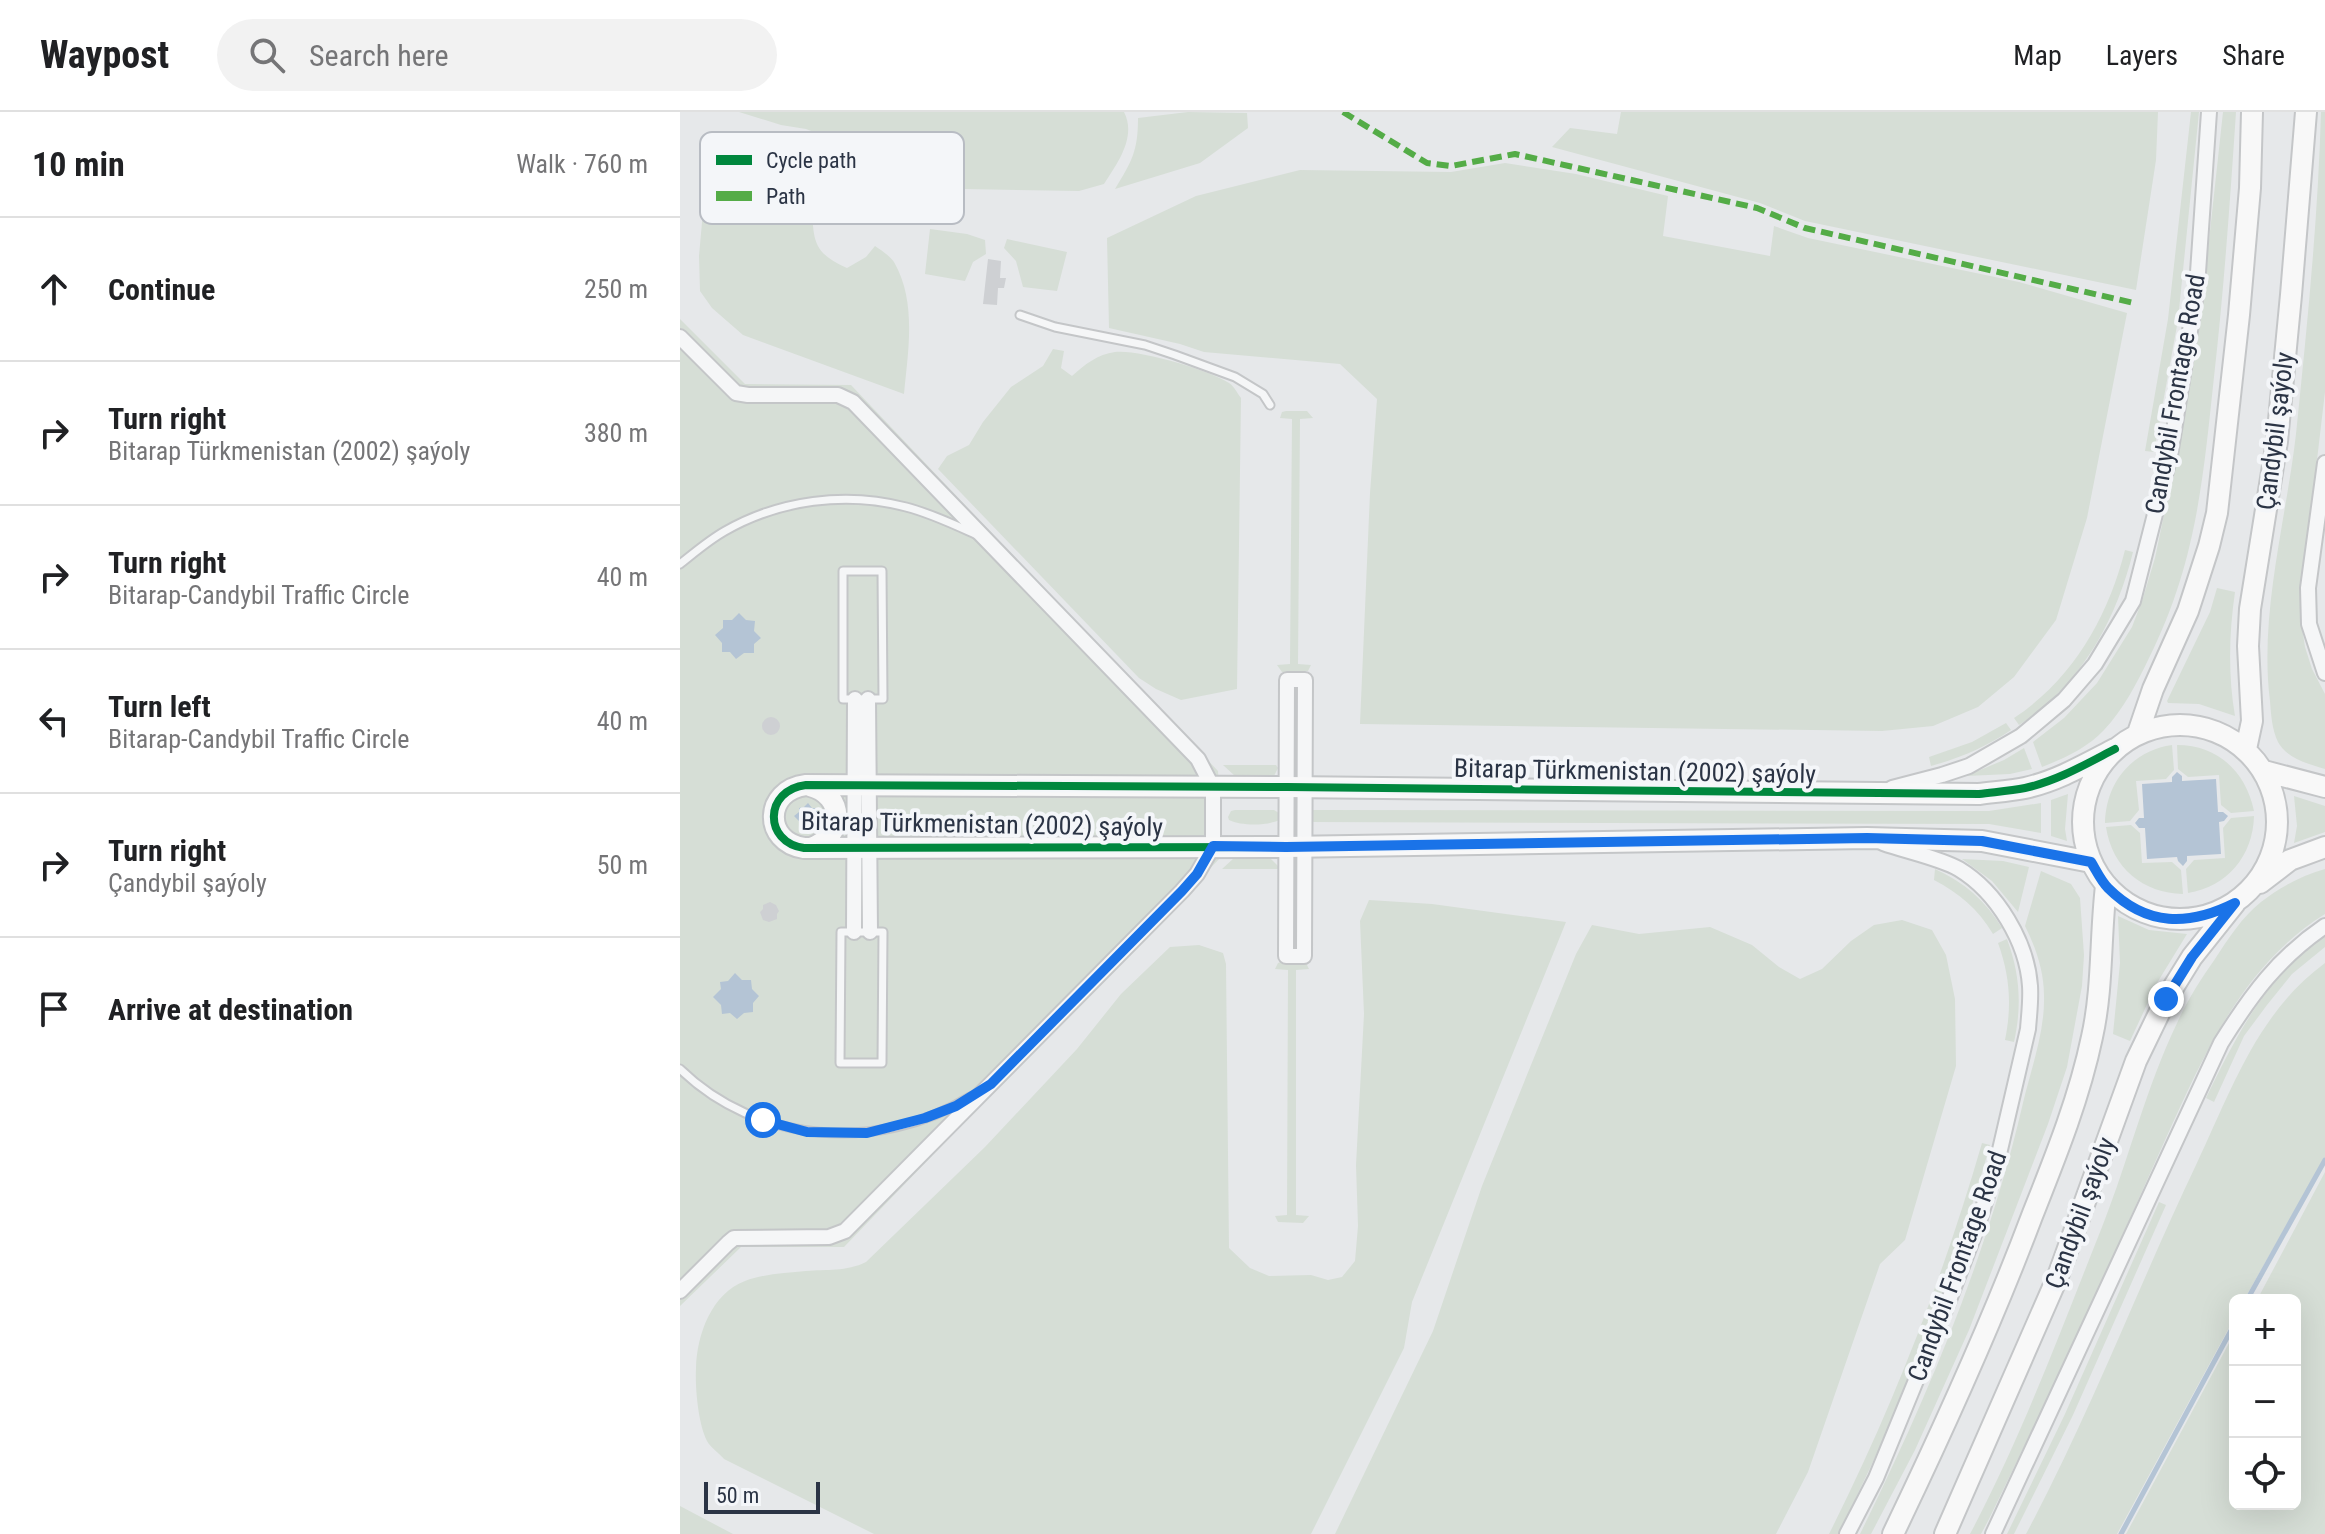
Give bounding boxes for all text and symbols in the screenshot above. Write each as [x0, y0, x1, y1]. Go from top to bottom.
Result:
search box [217, 19, 777, 91]
text: Waypost [40, 33, 169, 77]
icon: search [245, 33, 289, 77]
text: Search here [309, 38, 449, 73]
text: Map [2013, 39, 2062, 72]
text: Layers [2106, 39, 2178, 72]
text: Share [2222, 39, 2285, 72]
legend [700, 132, 964, 224]
text: 10 min [32, 144, 125, 184]
text: Cycle path [766, 148, 857, 173]
text: Walk · 760 m [516, 149, 648, 179]
text: Path [766, 184, 806, 209]
icon: ahead [32, 267, 76, 311]
text: Continue [108, 272, 215, 307]
street label: Candybil Frontage Road [2139, 272, 2211, 516]
text: 250 m [584, 274, 648, 304]
street label: Çandybil şaýoly [2250, 350, 2300, 512]
text: Turn right [108, 401, 226, 436]
icon: right [32, 411, 76, 455]
text: 380 m [584, 418, 648, 448]
text: Bitarap Türkmenistan (2002) şaýoly [108, 436, 470, 466]
text: Turn right [108, 545, 226, 580]
icon: right [32, 555, 76, 599]
text: 40 m [597, 562, 648, 592]
text: Bitarap-Candybil Traffic Circle [108, 580, 410, 610]
text: Turn left [108, 689, 211, 724]
icon: left [32, 699, 76, 743]
text: 40 m [597, 706, 648, 736]
text: Bitarap-Candybil Traffic Circle [108, 724, 410, 754]
street label: Bitarap Türkmenistan (2002) şaýoly [1454, 753, 1817, 789]
street label: Bitarap Türkmenistan (2002) şaýoly [801, 806, 1164, 842]
text: Turn right [108, 833, 226, 868]
icon: right [32, 843, 76, 887]
text: 50 m [597, 850, 648, 880]
text: Çandybil şaýoly [108, 868, 267, 898]
route end [2148, 981, 2184, 1017]
icon: arrive [32, 987, 76, 1031]
text: Arrive at destination [108, 992, 353, 1027]
route start [745, 1102, 781, 1138]
street label: Çandybil şaýoly [2039, 1133, 2121, 1293]
street label: Candybil Frontage Road [1901, 1147, 2013, 1385]
map controls [2229, 1294, 2301, 1510]
button: + [2229, 1294, 2301, 1366]
button: − [2229, 1366, 2301, 1438]
button: locate [2229, 1438, 2301, 1510]
scale bar [704, 1478, 820, 1514]
text: 50 m [716, 1483, 759, 1508]

